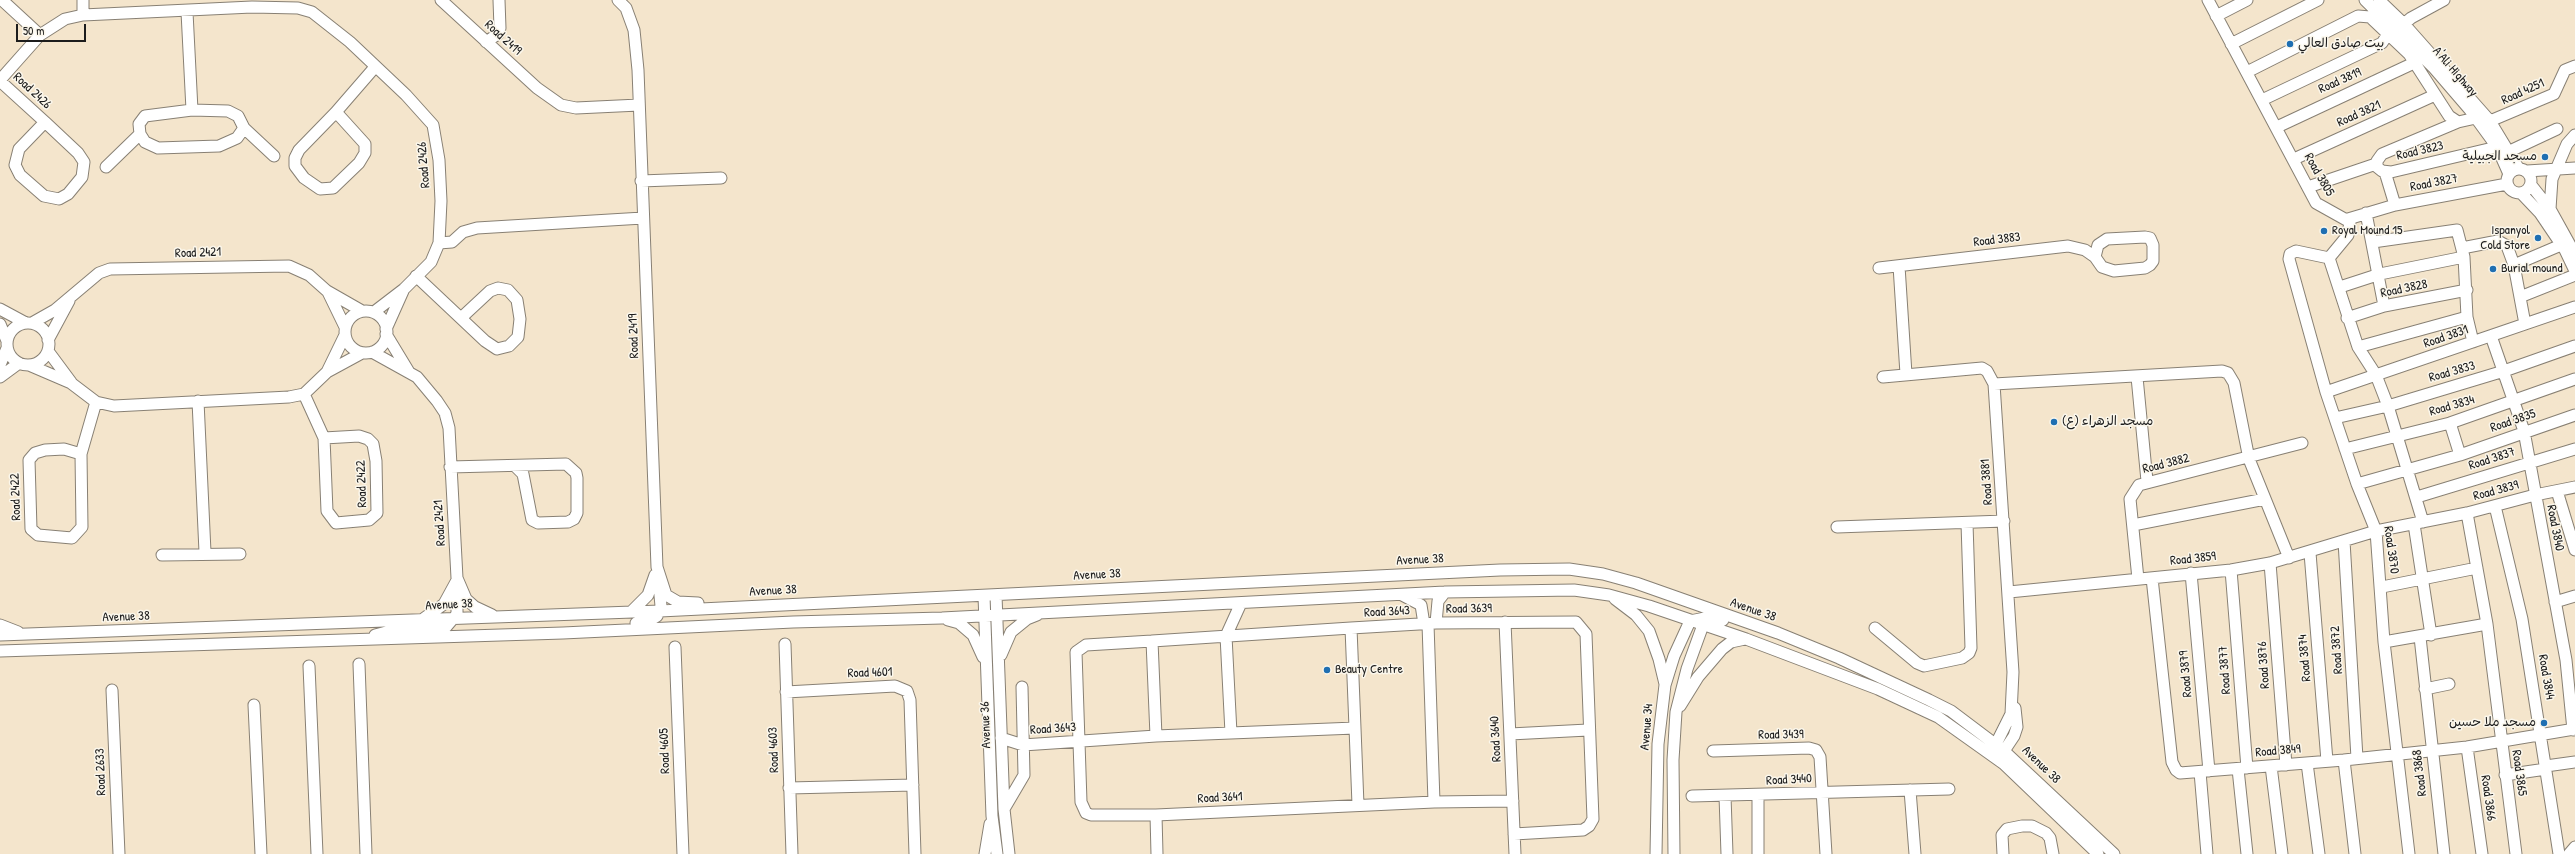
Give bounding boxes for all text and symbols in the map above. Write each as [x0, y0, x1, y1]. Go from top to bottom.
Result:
scale bar [18, 16, 88, 42]
street label: Road 2419 [481, 17, 525, 59]
text: 50 m [23, 22, 44, 39]
place label: بيت صادق العالي [2298, 36, 2384, 52]
marker: بيت صادق العالي [2285, 39, 2295, 49]
street label: A'Ali Highway [2429, 44, 2481, 100]
street label: Road 3819 [2316, 65, 2364, 97]
street label: Road 2426 [10, 69, 54, 113]
street label: Road 4251 [2499, 76, 2547, 108]
street label: Road 3821 [2335, 97, 2383, 131]
street label: Road 3823 [2395, 138, 2445, 164]
street label: Road 2426 [414, 141, 434, 189]
place label: مسجد الجبيلية [2463, 149, 2537, 165]
street label: Road 3805 [2300, 151, 2338, 199]
marker: مسجد الجبيلية [2540, 152, 2550, 162]
street label: Road 3827 [2409, 171, 2459, 195]
place label: Royal Mound 15 [2332, 223, 2403, 239]
place label: Ispanyol Cold Store [2480, 223, 2530, 254]
marker: Royal Mound 15 [2319, 226, 2329, 236]
street label: Road 3883 [1973, 229, 2021, 251]
marker: Ispanyol Cold Store [2533, 233, 2543, 243]
street label: Road 2421 [175, 244, 221, 262]
place label: Burial mound [2501, 261, 2562, 277]
marker: Burial mound [2488, 264, 2498, 274]
street label: Road 3828 [2379, 276, 2429, 302]
street label: Road 2419 [625, 313, 643, 359]
street label: Road 3831 [2422, 322, 2470, 352]
street label: Road 3833 [2427, 358, 2477, 386]
street label: Road 3834 [2428, 392, 2476, 420]
street label: Road 3835 [2488, 406, 2538, 436]
place label: مسجد الزهراء (ع) [2062, 414, 2153, 430]
marker: مسجد الزهراء (ع) [2049, 417, 2059, 427]
street label: Road 3837 [2467, 444, 2517, 474]
street label: Road 3882 [2141, 451, 2191, 477]
street label: Road 3881 [1978, 458, 1996, 506]
street label: Road 2422 [353, 460, 371, 508]
street label: Road 2422 [7, 473, 25, 521]
street label: Road 3839 [2472, 477, 2520, 505]
street label: Road 2421 [431, 499, 449, 547]
street label: Road 3840 [2543, 504, 2567, 552]
street label: Road 3870 [2380, 525, 2402, 575]
street label: Road 3859 [2169, 549, 2217, 569]
street label: Avenue 38 [1396, 551, 1444, 569]
street label: Avenue 38 [1073, 566, 1121, 584]
street label: Avenue 38 [749, 582, 797, 600]
street label: Avenue 38 [1728, 595, 1778, 625]
street label: Avenue 38 [425, 596, 473, 614]
street label: Road 3639 [1446, 601, 1492, 617]
street label: Road 3643 [1364, 603, 1410, 621]
street label: Avenue 38 [102, 608, 150, 626]
street label: Road 3872 [2328, 625, 2346, 675]
street label: Road 3874 [2295, 634, 2315, 682]
street label: Road 3876 [2255, 641, 2273, 689]
street label: Road 3877 [2216, 645, 2234, 695]
street label: Road 3879 [2176, 650, 2196, 698]
street label: Road 3844 [2534, 653, 2558, 701]
place label: Beauty Centre [1335, 662, 1403, 678]
street label: Road 4601 [847, 664, 893, 682]
marker: Beauty Centre [1322, 665, 1332, 675]
street label: Avenue 36 [977, 701, 995, 749]
street label: Avenue 34 [1637, 703, 1657, 751]
place label: مسجد ملا حسين [2449, 715, 2536, 731]
street label: Road 3640 [1487, 716, 1505, 762]
marker: مسجد ملا حسين [2539, 718, 2549, 728]
street label: Road 3643 [1030, 720, 1076, 738]
street label: Road 4603 [765, 727, 783, 773]
street label: Road 3439 [1758, 727, 1804, 743]
street label: Road 4605 [656, 728, 674, 774]
street label: Road 3849 [2255, 741, 2301, 761]
street label: Avenue 38 [2019, 743, 2063, 787]
street label: Road 2633 [92, 748, 110, 796]
street label: Road 3868 [2409, 749, 2431, 797]
street label: Road 3865 [2508, 749, 2530, 797]
street label: Road 3440 [1766, 771, 1812, 789]
street label: Road 3866 [2477, 774, 2499, 822]
street label: Road 3641 [1197, 789, 1243, 807]

